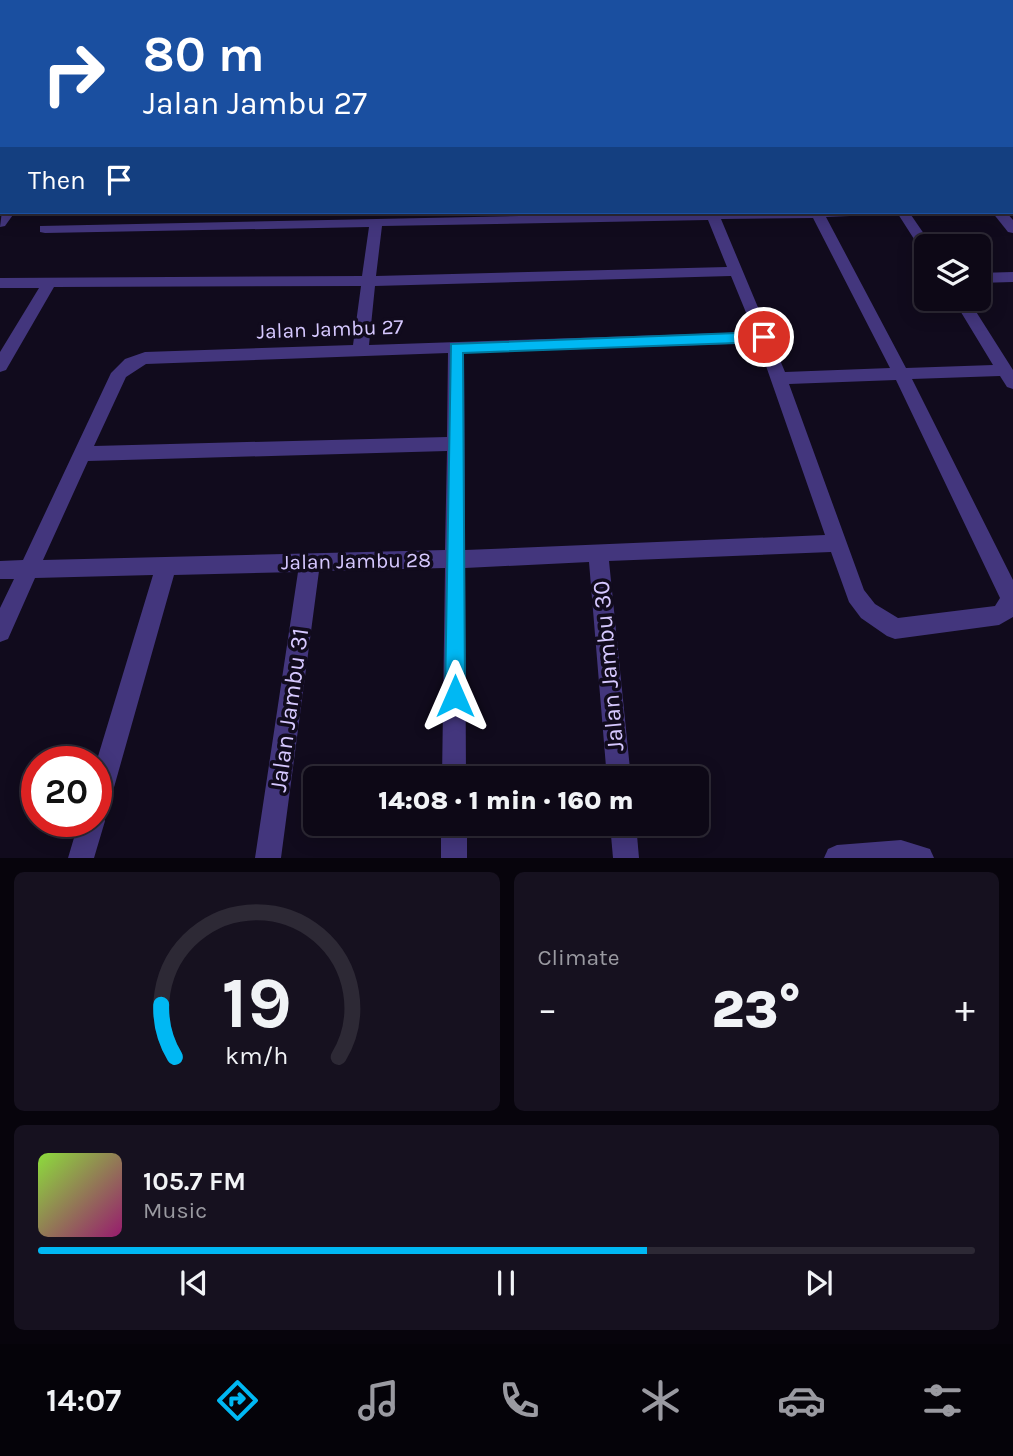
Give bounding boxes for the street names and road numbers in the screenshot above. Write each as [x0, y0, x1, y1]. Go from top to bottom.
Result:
street label: Jalan Jambu 27 [256, 314, 404, 344]
street label: Jalan Jambu 28 [281, 548, 431, 574]
street label: Jalan Jambu 30 [587, 579, 629, 753]
street label: Jalan Jambu 31 [264, 626, 314, 794]

